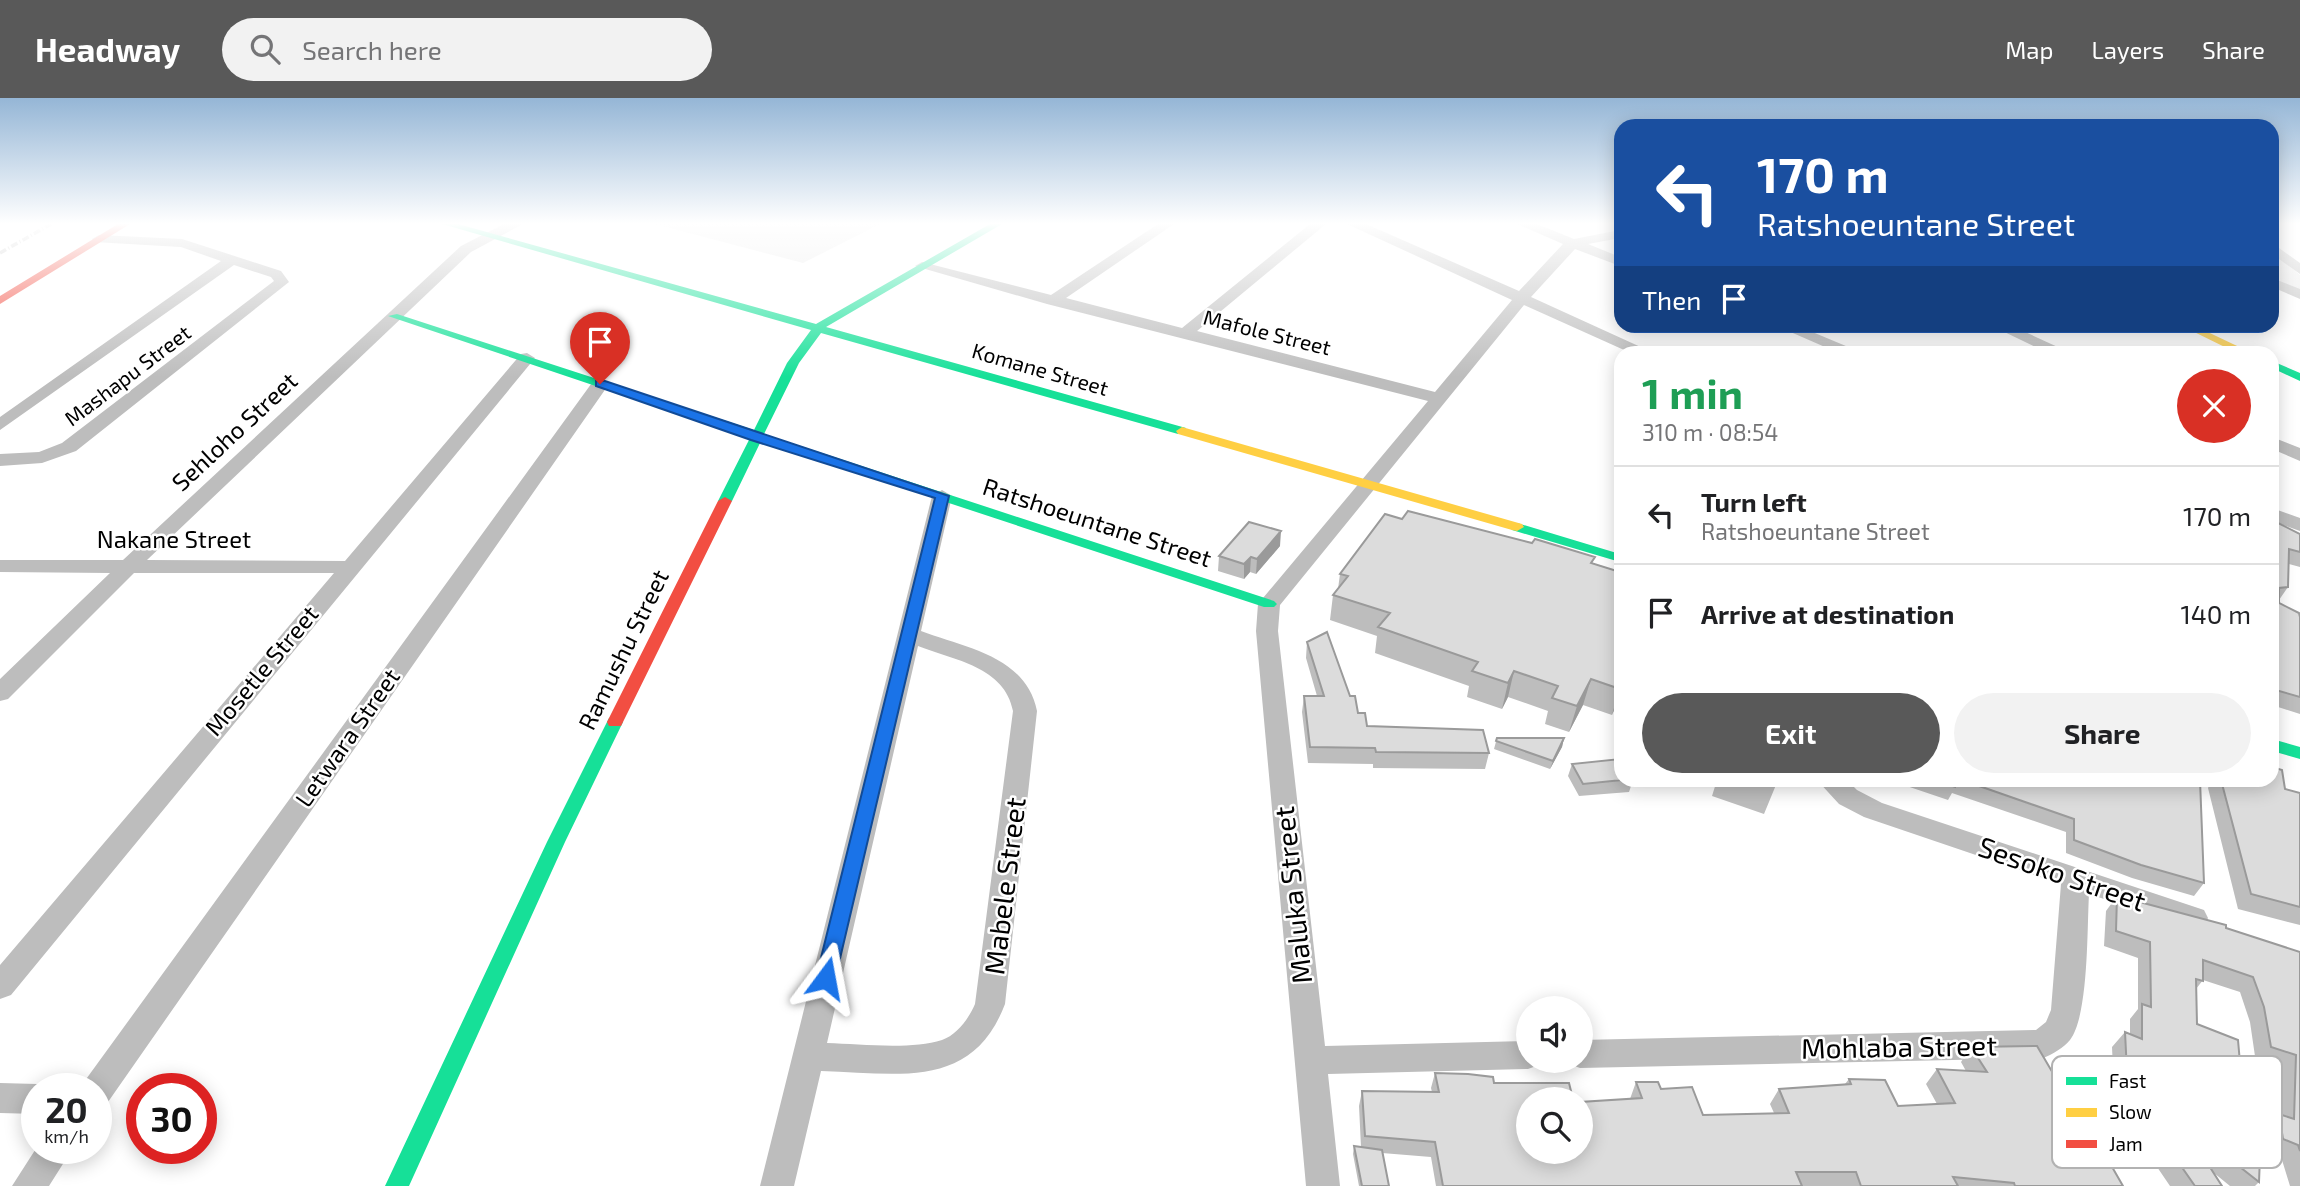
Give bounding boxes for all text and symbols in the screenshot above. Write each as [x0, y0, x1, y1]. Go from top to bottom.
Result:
search box [222, 18, 712, 81]
text: Headway [35, 29, 180, 69]
icon: search [246, 30, 284, 68]
text: Search here [302, 34, 442, 65]
text: Map [2005, 35, 2053, 64]
text: Layers [2091, 35, 2164, 64]
text: Share [2202, 35, 2265, 64]
text: 170 m [1757, 144, 1889, 203]
icon: left [1642, 147, 1733, 238]
text: Ratshoeuntane Street [1757, 204, 2075, 242]
icon: arrive [1715, 280, 1753, 318]
text: Then [1642, 284, 1701, 315]
street label: Mafole Street [1201, 304, 1334, 359]
pin [570, 312, 630, 384]
street label: Mashapu Street [59, 319, 195, 430]
icon: arrive [581, 323, 619, 361]
street label: Komane Street [969, 337, 1111, 400]
street label: Sehloho Street [165, 366, 303, 496]
text: 1 min [1642, 367, 1743, 417]
button: close [2177, 369, 2251, 443]
text: 310 m · 08:54 [1642, 418, 1779, 446]
street label: Ratshoeuntane Street [980, 471, 1215, 572]
text: Turn left [1701, 486, 1807, 517]
icon: left [1642, 496, 1680, 534]
text: 170 m [2183, 500, 2251, 531]
text: Ratshoeuntane Street [1701, 517, 1930, 545]
street label: Nakane Street [97, 524, 251, 553]
street label: Ramushu Street [571, 565, 674, 734]
icon: arrive [1642, 594, 1680, 632]
text: Arrive at destination [1701, 598, 1954, 629]
text: 140 m [2180, 598, 2251, 629]
street label: Mosetle Street [198, 599, 324, 741]
street label: Letwara Street [288, 662, 405, 812]
button: Exit [1642, 693, 1940, 773]
button: Share [1954, 693, 2251, 773]
street label: Mabele Street [976, 795, 1032, 976]
street label: Maluka Street [1266, 805, 1318, 985]
street label: Sesoko Street [1974, 829, 2150, 918]
position arrow [789, 941, 863, 1015]
map controls [1516, 996, 1593, 1164]
button: sound [1516, 996, 1593, 1073]
street label: Mohlaba Street [1801, 1027, 1997, 1065]
legend [2052, 1056, 2282, 1168]
text: Fast [2109, 1069, 2146, 1092]
speed limit sign: 30 [126, 1073, 217, 1164]
button: search [1516, 1087, 1593, 1164]
text: 20 [45, 1088, 88, 1130]
text: Slow [2109, 1100, 2152, 1123]
text: km/h [44, 1125, 89, 1147]
text: Jam [2109, 1132, 2143, 1155]

